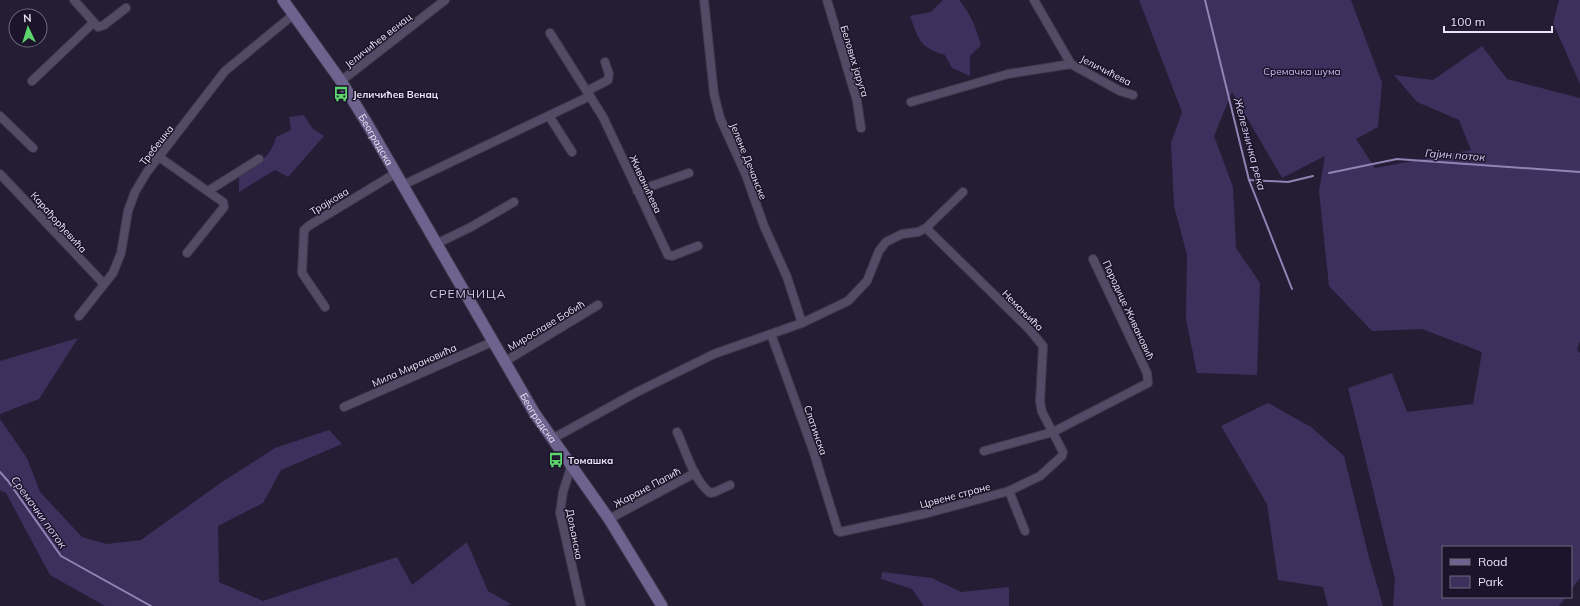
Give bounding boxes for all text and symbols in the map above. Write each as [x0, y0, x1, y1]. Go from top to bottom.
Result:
north arrow [8, 8, 48, 48]
scale bar [1444, 8, 1552, 34]
street label: Јеличићев венац [342, 10, 414, 71]
text: N [23, 11, 32, 25]
text: 100 m [1450, 14, 1485, 29]
street label: Белових јаруга [837, 24, 872, 99]
street label: Јеличићева [1078, 52, 1133, 89]
park label: Сремачка шума [1263, 65, 1341, 78]
bus stop icon: Јеличићев Венац [332, 85, 350, 103]
place label: Јеличићев Венац [353, 88, 439, 101]
water label: Железничка река [1231, 95, 1269, 192]
street label: Београдска [356, 112, 396, 168]
street label: Јелене Дечанске [727, 121, 770, 202]
street label: Требешка [137, 122, 176, 168]
water label: Гајин поток [1424, 146, 1487, 164]
street label: Живанићева [626, 153, 665, 215]
street label: Трајкова [308, 185, 351, 218]
street label: Карађорђевића [28, 189, 89, 256]
street label: Породице Живановић [1100, 258, 1157, 362]
district label: СРЕМЧИЦА [429, 286, 507, 301]
street label: Немањића [999, 287, 1046, 334]
street label: Мирославе Бобић [505, 297, 587, 354]
street label: Мила Мирановића [370, 341, 459, 390]
street label: Београдска [517, 390, 559, 446]
street label: Слатинска [801, 404, 830, 457]
bus stop icon: Томашка [547, 451, 565, 469]
place label: Томашка [568, 454, 613, 467]
street label: Жаране Папић [612, 464, 683, 511]
water label: Сремачки поток [8, 473, 71, 552]
street label: Црвене стране [918, 480, 992, 511]
street label: Дољанска [563, 508, 586, 561]
legend [1442, 546, 1572, 598]
text: Road [1478, 554, 1507, 569]
text: Park [1478, 574, 1504, 589]

